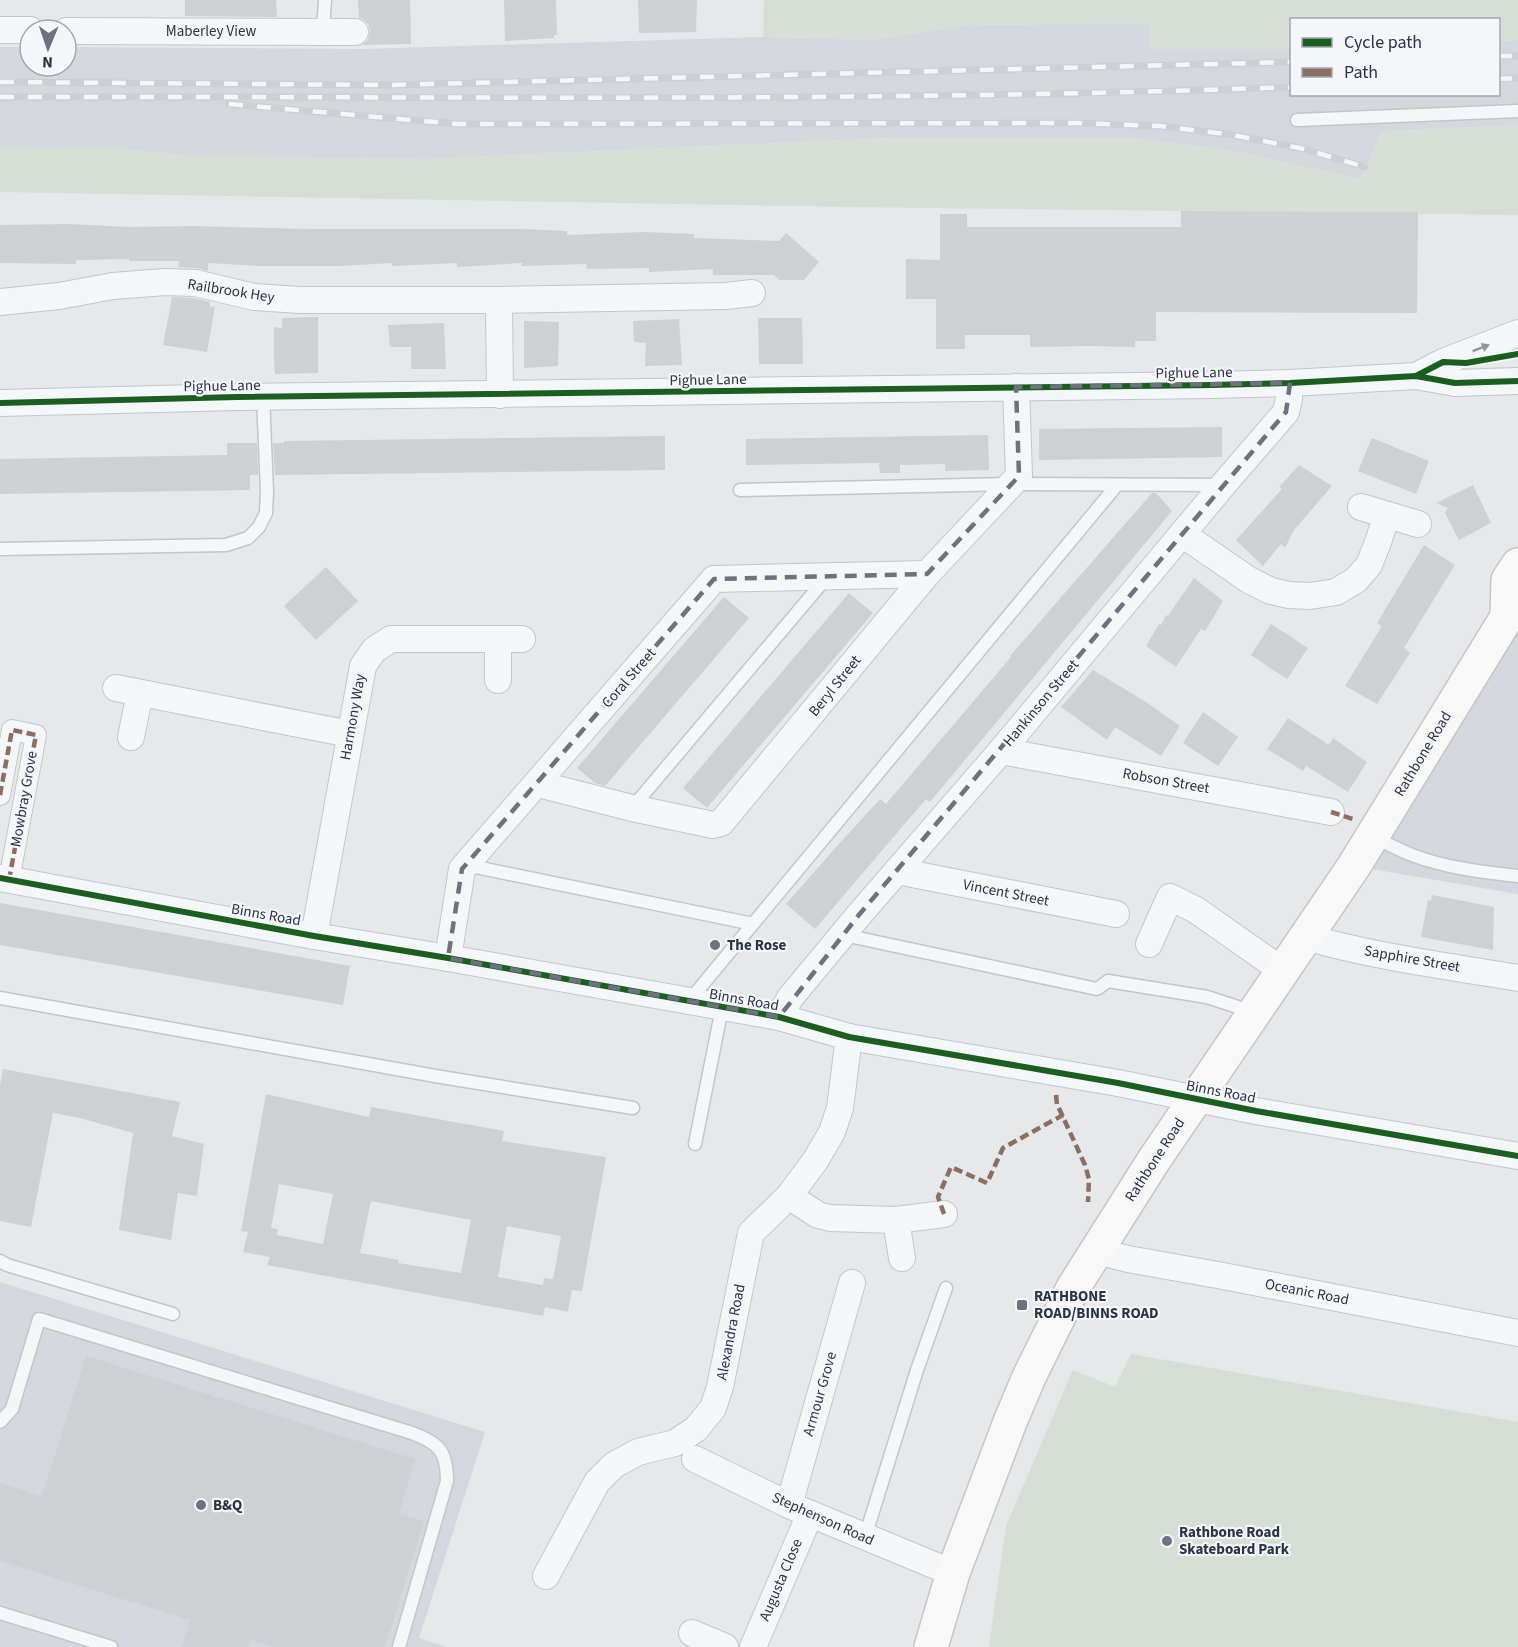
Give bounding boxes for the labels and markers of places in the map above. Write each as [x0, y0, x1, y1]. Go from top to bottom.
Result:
place label: The Rose [727, 935, 787, 956]
marker: The Rose [708, 938, 722, 952]
place label: RATHBONE ROAD/BINNS ROAD [1034, 1286, 1159, 1324]
marker: RATHBONE ROAD/BINNS ROAD [1015, 1298, 1029, 1312]
place label: B&Q [213, 1495, 243, 1516]
marker: B&Q [194, 1498, 208, 1512]
place label: Rathbone Road Skateboard Park [1179, 1522, 1290, 1560]
marker: Rathbone Road Skateboard Park [1160, 1534, 1174, 1548]

